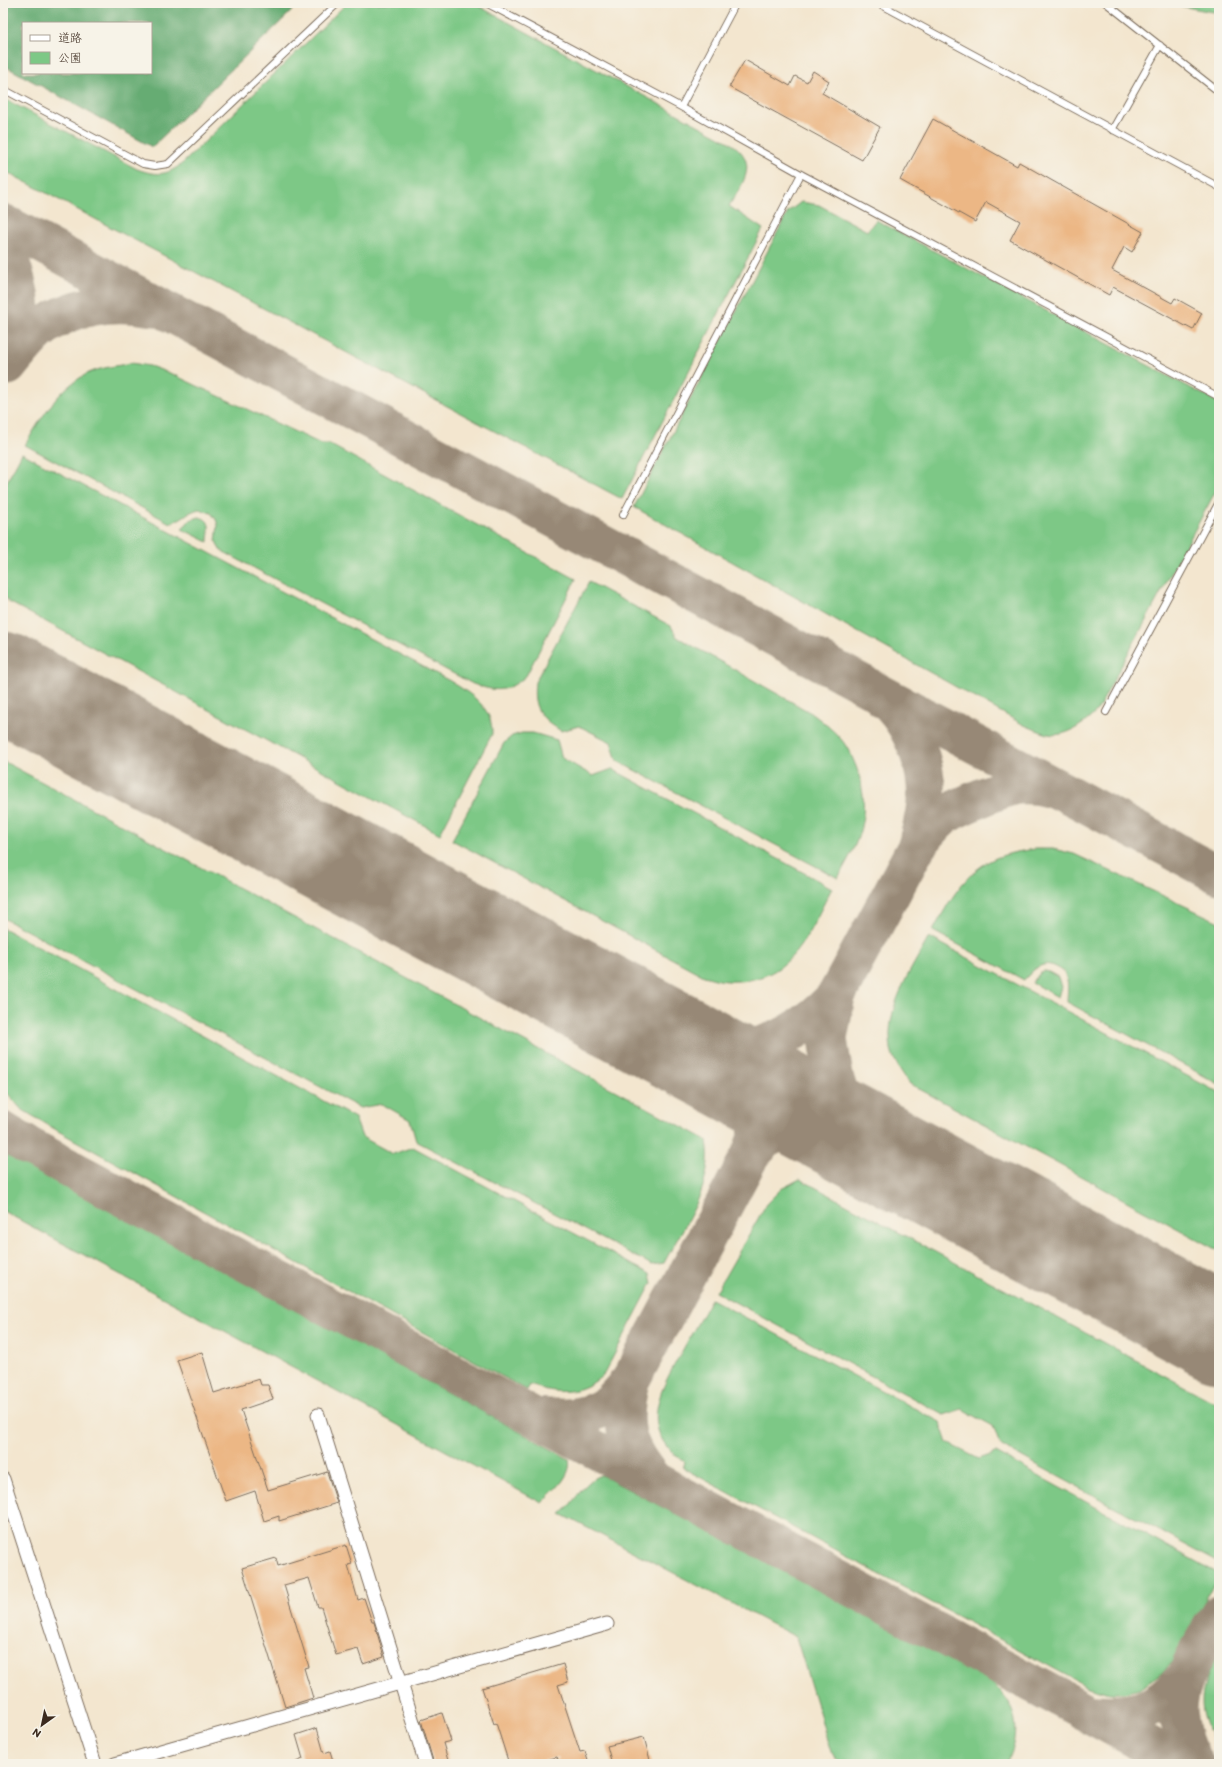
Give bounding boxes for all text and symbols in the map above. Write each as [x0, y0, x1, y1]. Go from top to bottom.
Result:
legend [22, 22, 152, 74]
text: 道路 [58, 31, 82, 45]
text: 公園 [58, 51, 82, 65]
north arrow [22, 1705, 62, 1745]
text: N [30, 1725, 43, 1740]

